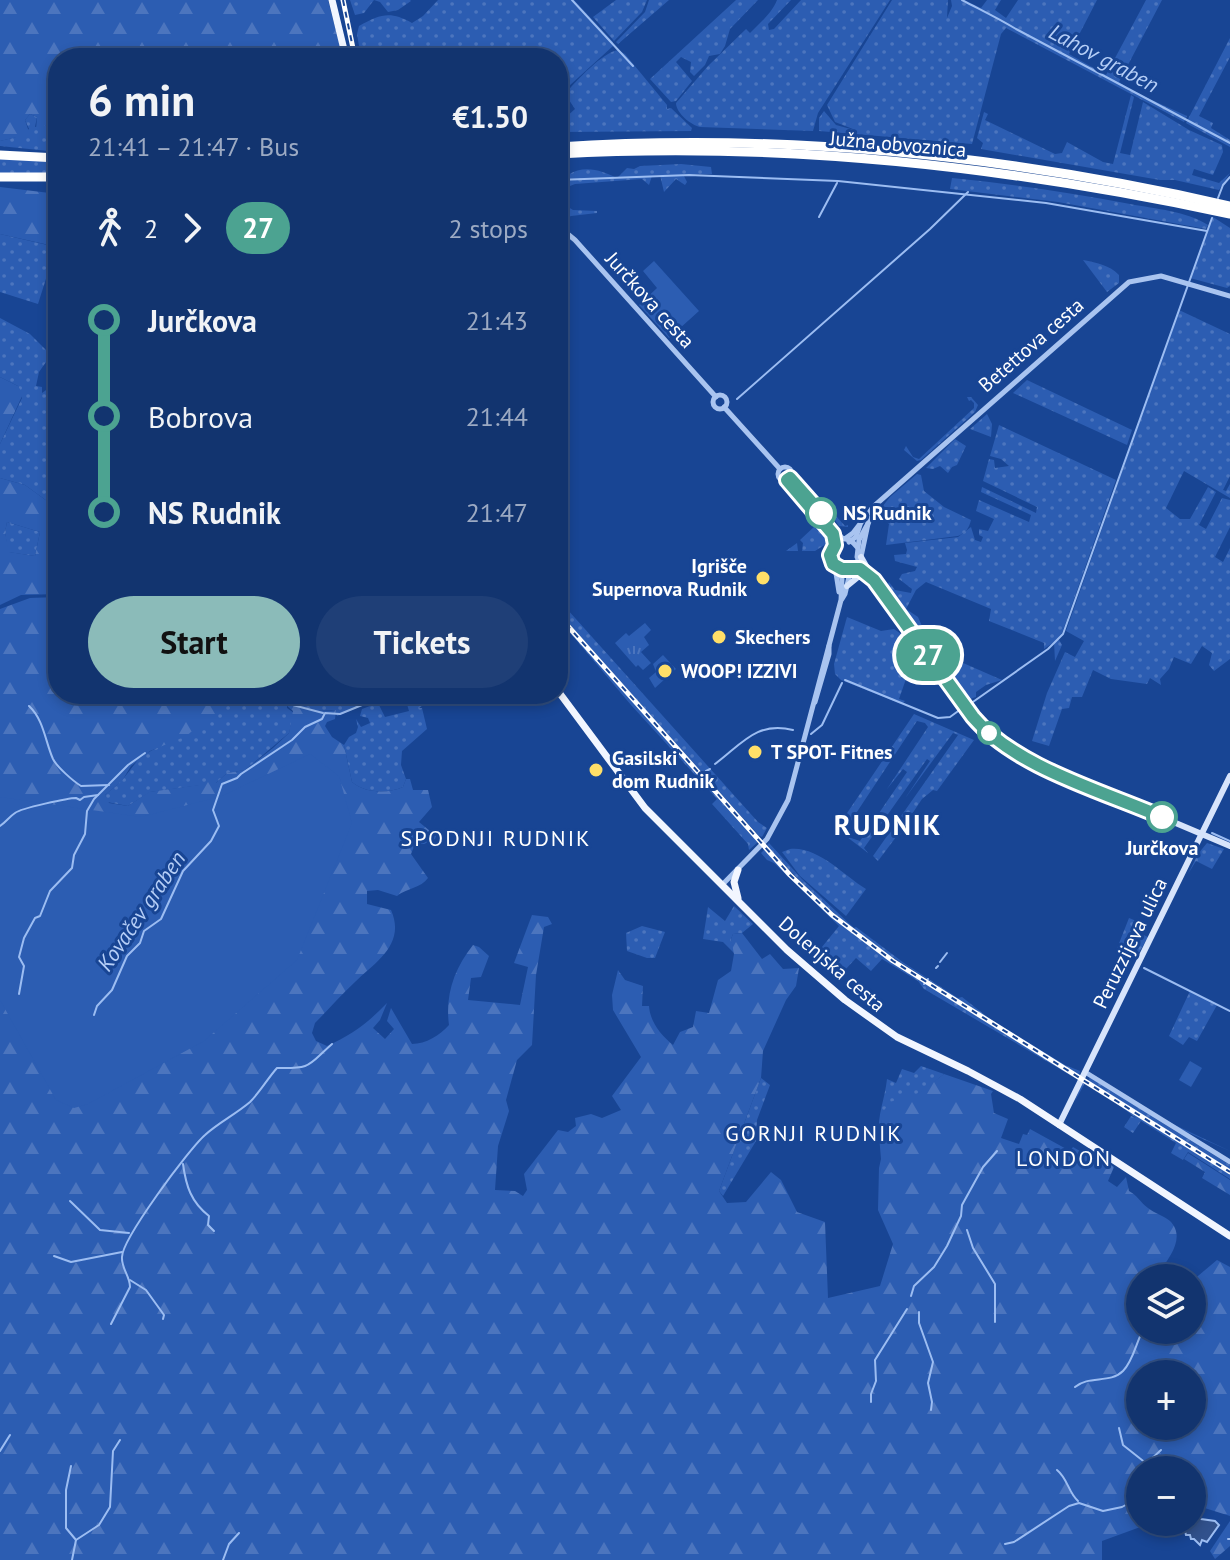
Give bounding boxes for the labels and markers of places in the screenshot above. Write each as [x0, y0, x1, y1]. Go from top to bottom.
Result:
marker: NS Rudnik [806, 498, 836, 528]
place label: NS Rudnik [843, 500, 932, 526]
place label: Igrišče Supernova Rudnik [592, 553, 747, 602]
marker: Igrišče Supernova Rudnik [754, 569, 772, 587]
place label: Skechers [735, 624, 810, 650]
marker: Skechers [710, 628, 728, 646]
place label: WOOP! IZZIVI [681, 658, 797, 684]
marker: WOOP! IZZIVI [656, 662, 674, 680]
unlabelled marker [978, 722, 1000, 744]
place label: T SPOT- Fitnes [771, 739, 893, 765]
marker: T SPOT- Fitnes [746, 743, 764, 761]
place label: Gasilski dom Rudnik [612, 745, 715, 794]
marker: Gasilski dom Rudnik [587, 761, 605, 779]
marker: Jurčkova [1147, 802, 1177, 832]
place label: Jurčkova [1125, 835, 1198, 861]

